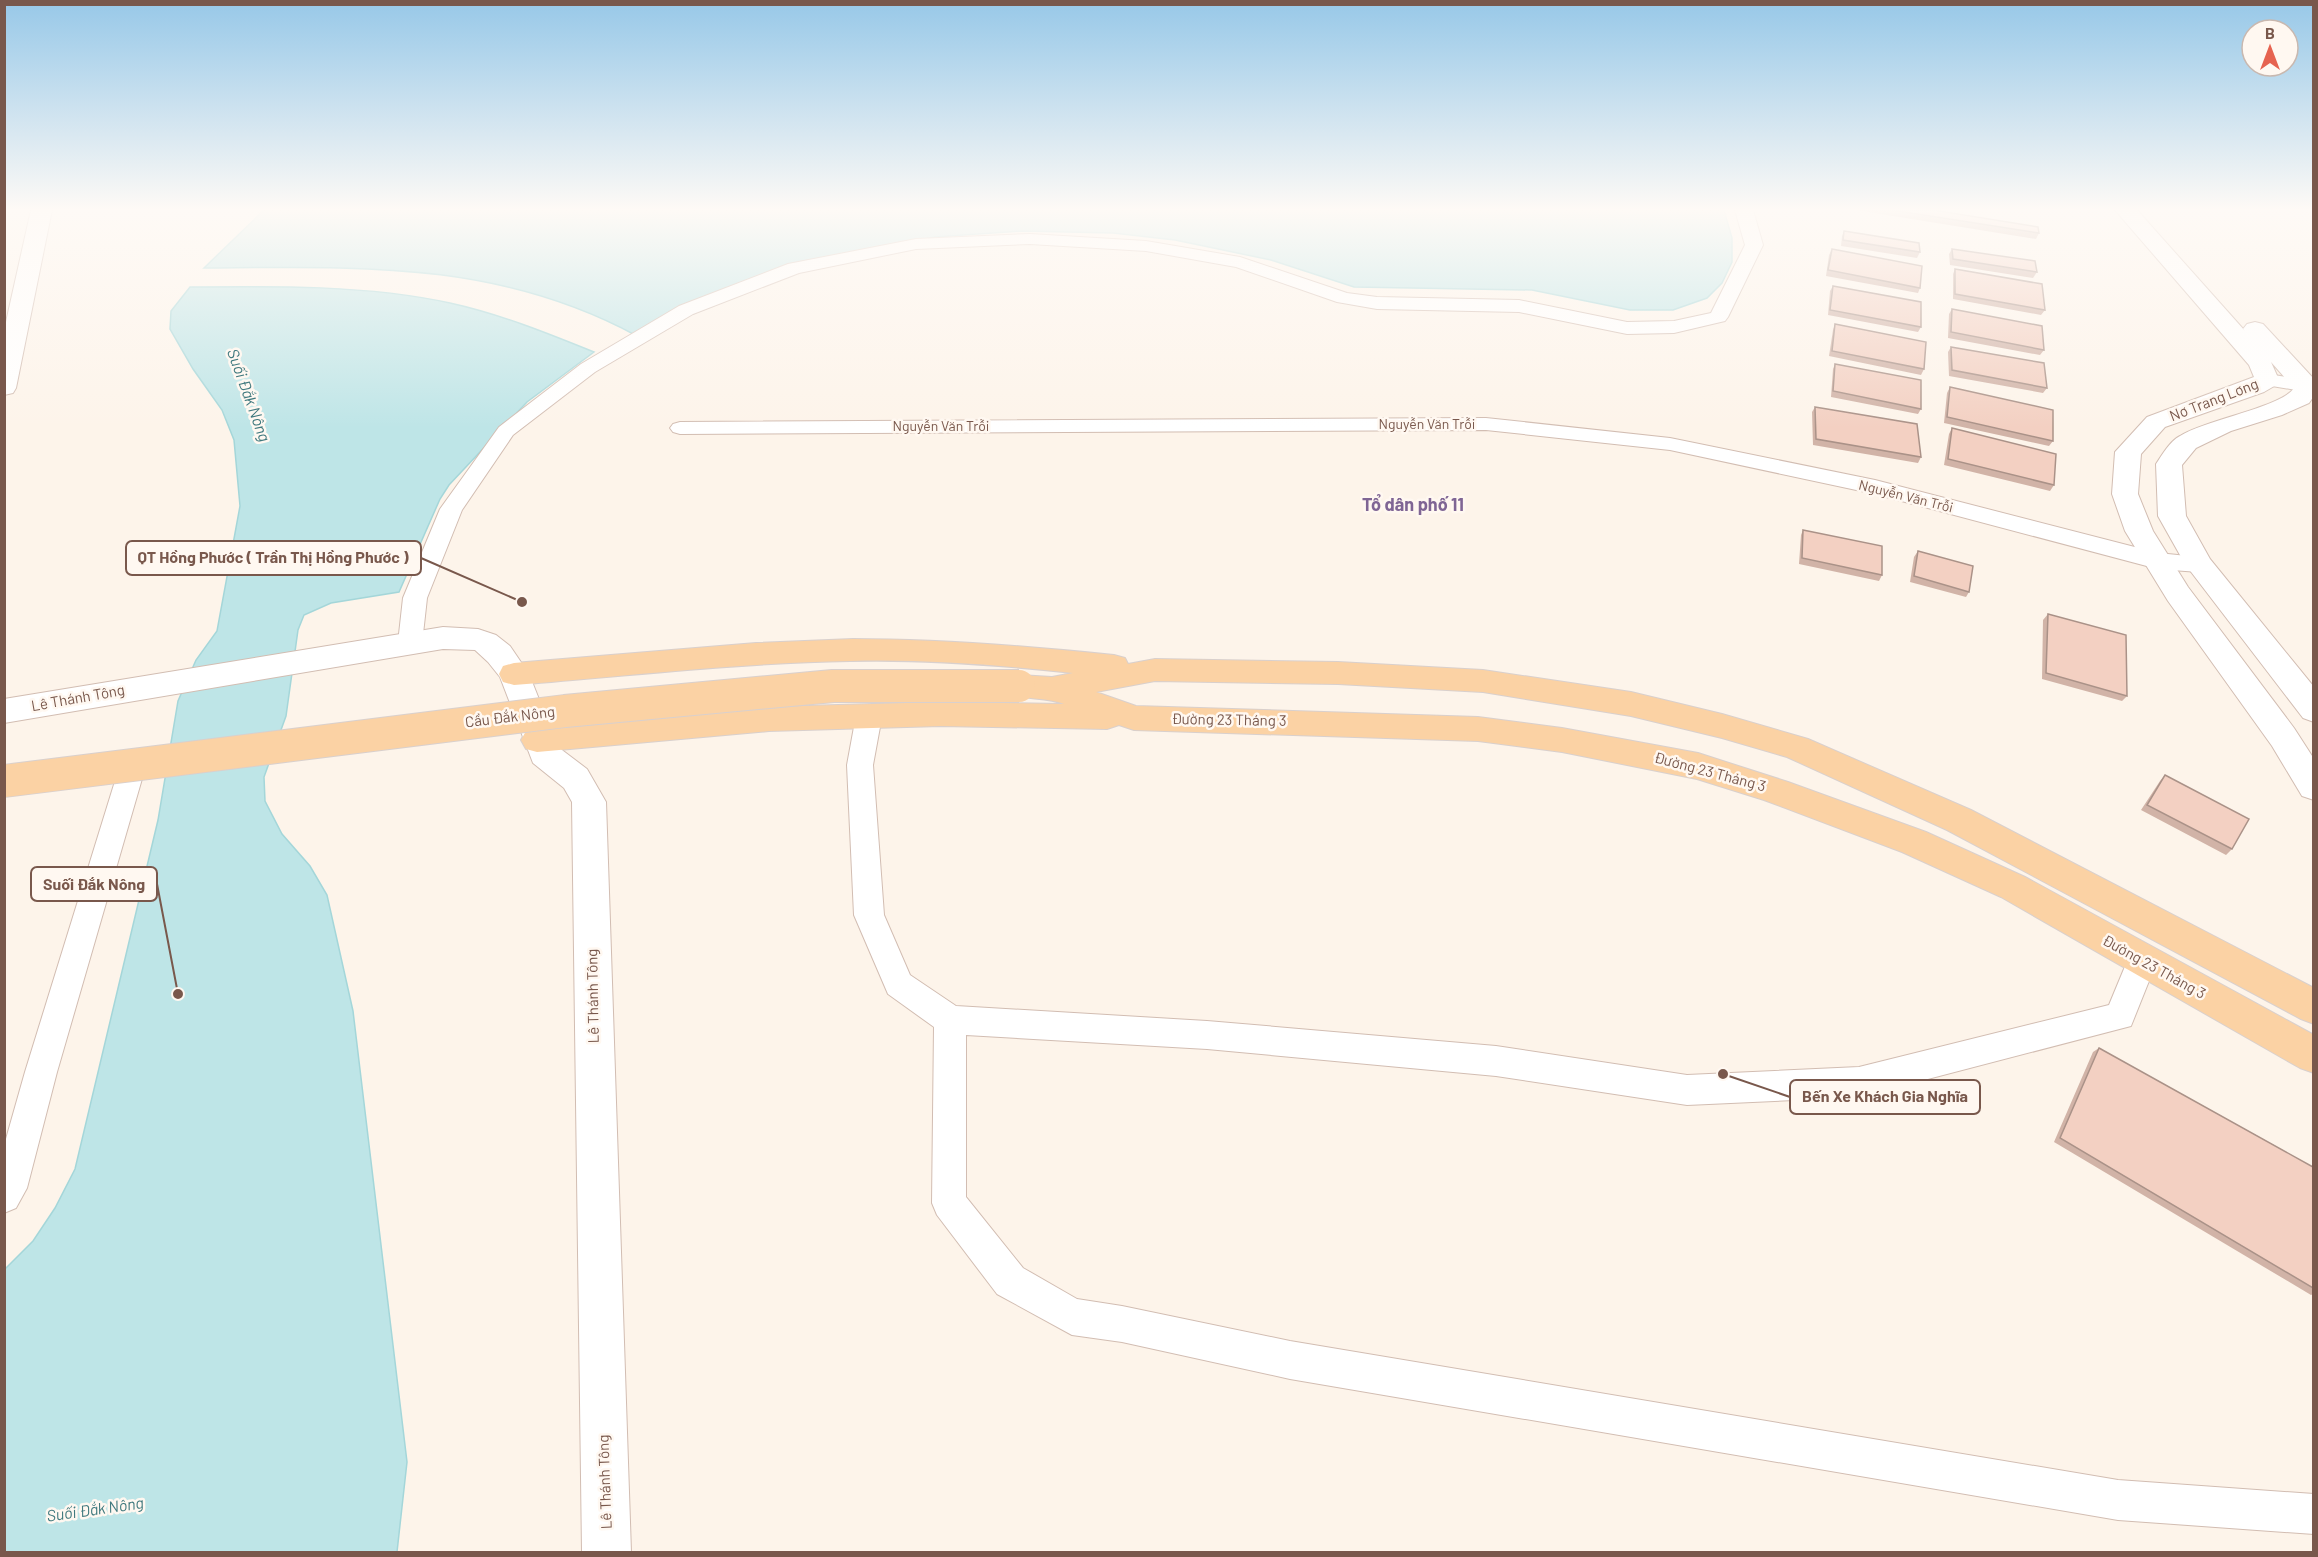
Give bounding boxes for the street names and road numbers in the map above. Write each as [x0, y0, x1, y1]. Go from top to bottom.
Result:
street label: Nơ Trang Lơng [2167, 374, 2261, 424]
street label: Nguyễn Văn Trỗi [1379, 415, 1475, 432]
street label: Nguyễn Văn Trỗi [893, 417, 989, 434]
street label: Nguyễn Văn Trỗi [1857, 476, 1955, 515]
street label: Lê Thánh Tông [30, 680, 126, 714]
street label: Cầu Đắk Nông [464, 702, 556, 730]
street label: Đường 23 Tháng 3 [1171, 709, 1287, 729]
street label: Đường 23 Tháng 3 [1652, 747, 1768, 795]
street label: Đường 23 Tháng 3 [2100, 930, 2209, 1002]
street label: Lê Thánh Tông [582, 949, 602, 1043]
street label: Lê Thánh Tông [593, 1434, 615, 1530]

